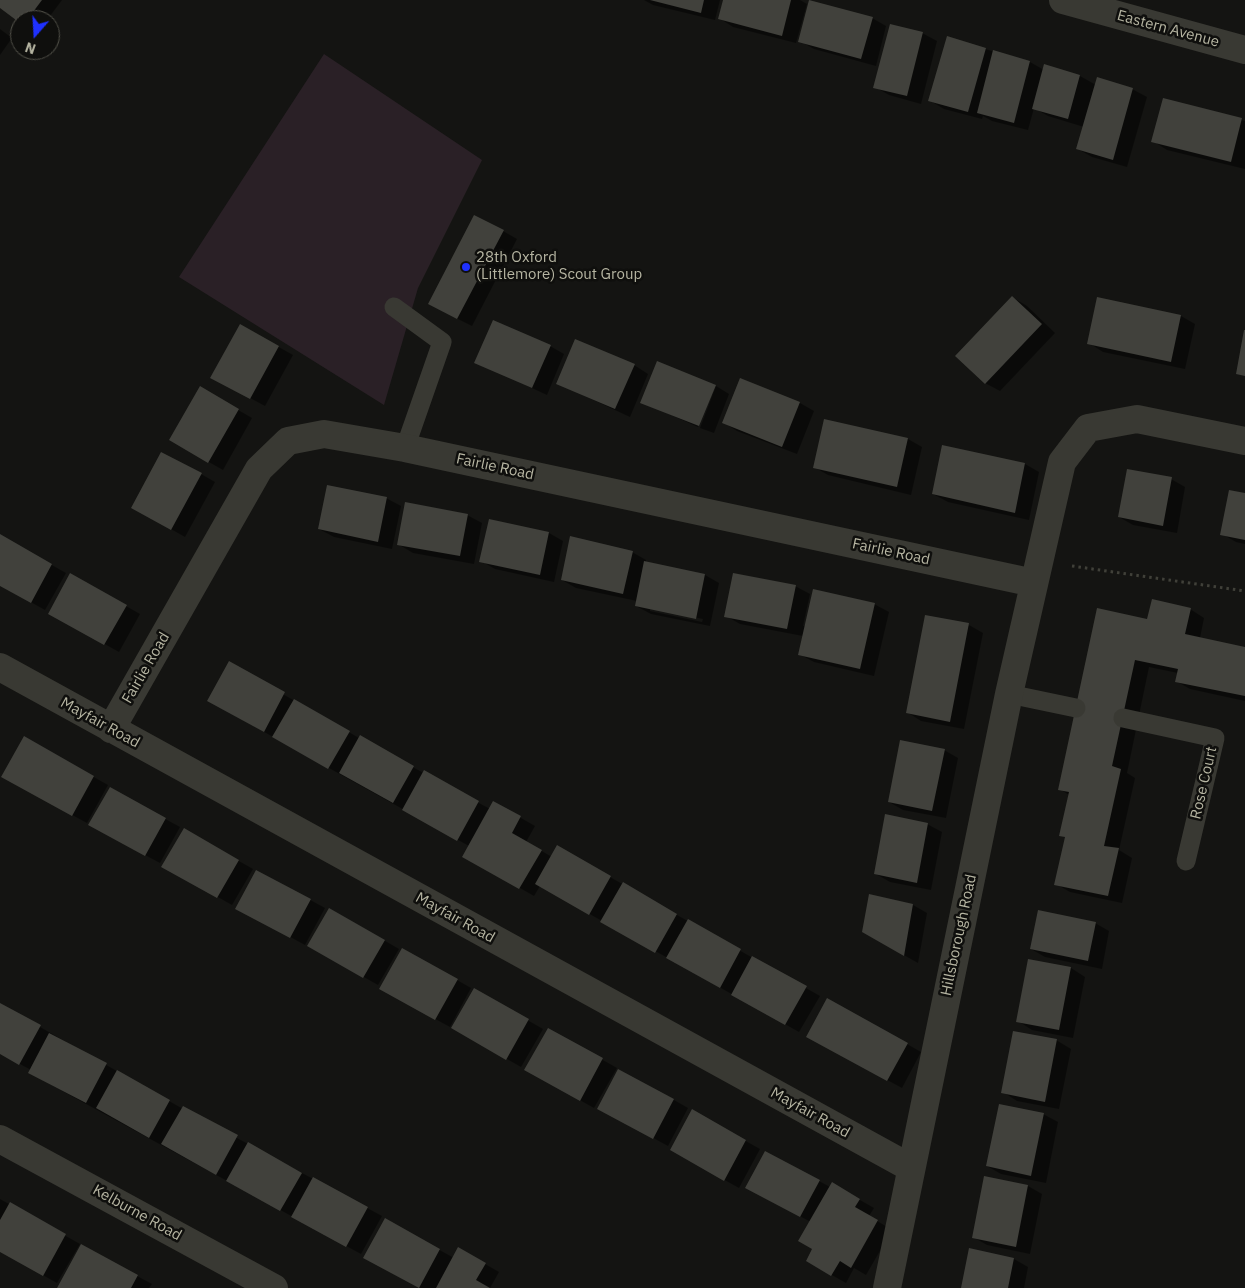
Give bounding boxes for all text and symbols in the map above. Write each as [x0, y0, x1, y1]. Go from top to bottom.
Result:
street label: Eastern Avenue [1115, 7, 1221, 51]
north arrow [10, 10, 60, 60]
text: N [23, 38, 38, 58]
place label: 28th Oxford (Littlemore) Scout Group [476, 249, 642, 284]
marker: 28th Oxford (Littlemore) Scout Group [460, 261, 472, 273]
street label: Fairlie Road [454, 450, 536, 484]
street label: Fairlie Road [850, 535, 932, 569]
street label: Fairlie Road [118, 629, 174, 707]
street label: Mayfair Road [57, 694, 143, 752]
street label: Rose Court [1187, 745, 1221, 821]
street label: Hillsborough Road [937, 873, 981, 997]
street label: Mayfair Road [412, 889, 498, 947]
street label: Mayfair Road [767, 1084, 853, 1142]
street label: Kelburne Road [89, 1181, 185, 1245]

